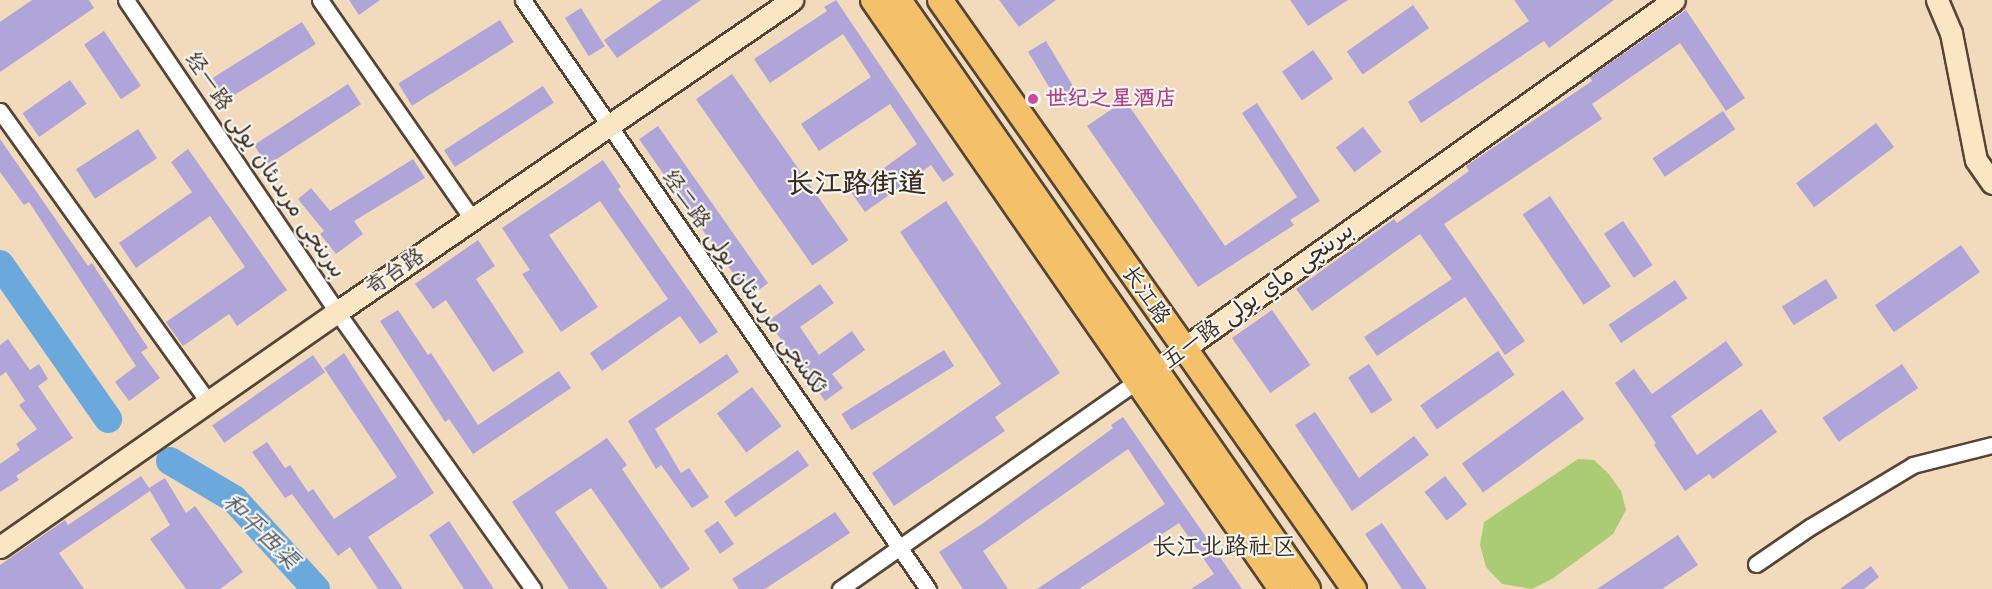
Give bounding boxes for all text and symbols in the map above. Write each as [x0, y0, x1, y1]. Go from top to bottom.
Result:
street label: 经一路 بىرىنجى مرىدىئان يولى [179, 47, 351, 283]
place label: 世纪之星酒店 [1045, 86, 1177, 112]
marker: 世纪之星酒店 [1026, 92, 1040, 106]
street label: 经二路 ئككىنجى مرىدىئان يولى [656, 165, 832, 399]
district label: 长江路街道 [786, 167, 926, 201]
street label: 五一路 بىرىنچى ماي يولى [1157, 218, 1359, 374]
street label: 奇台路 [360, 243, 430, 301]
street label: 长江路 [1116, 260, 1176, 330]
water label: 和平西渠 [216, 488, 304, 576]
district label: 长江北路社区 [1152, 534, 1296, 562]

